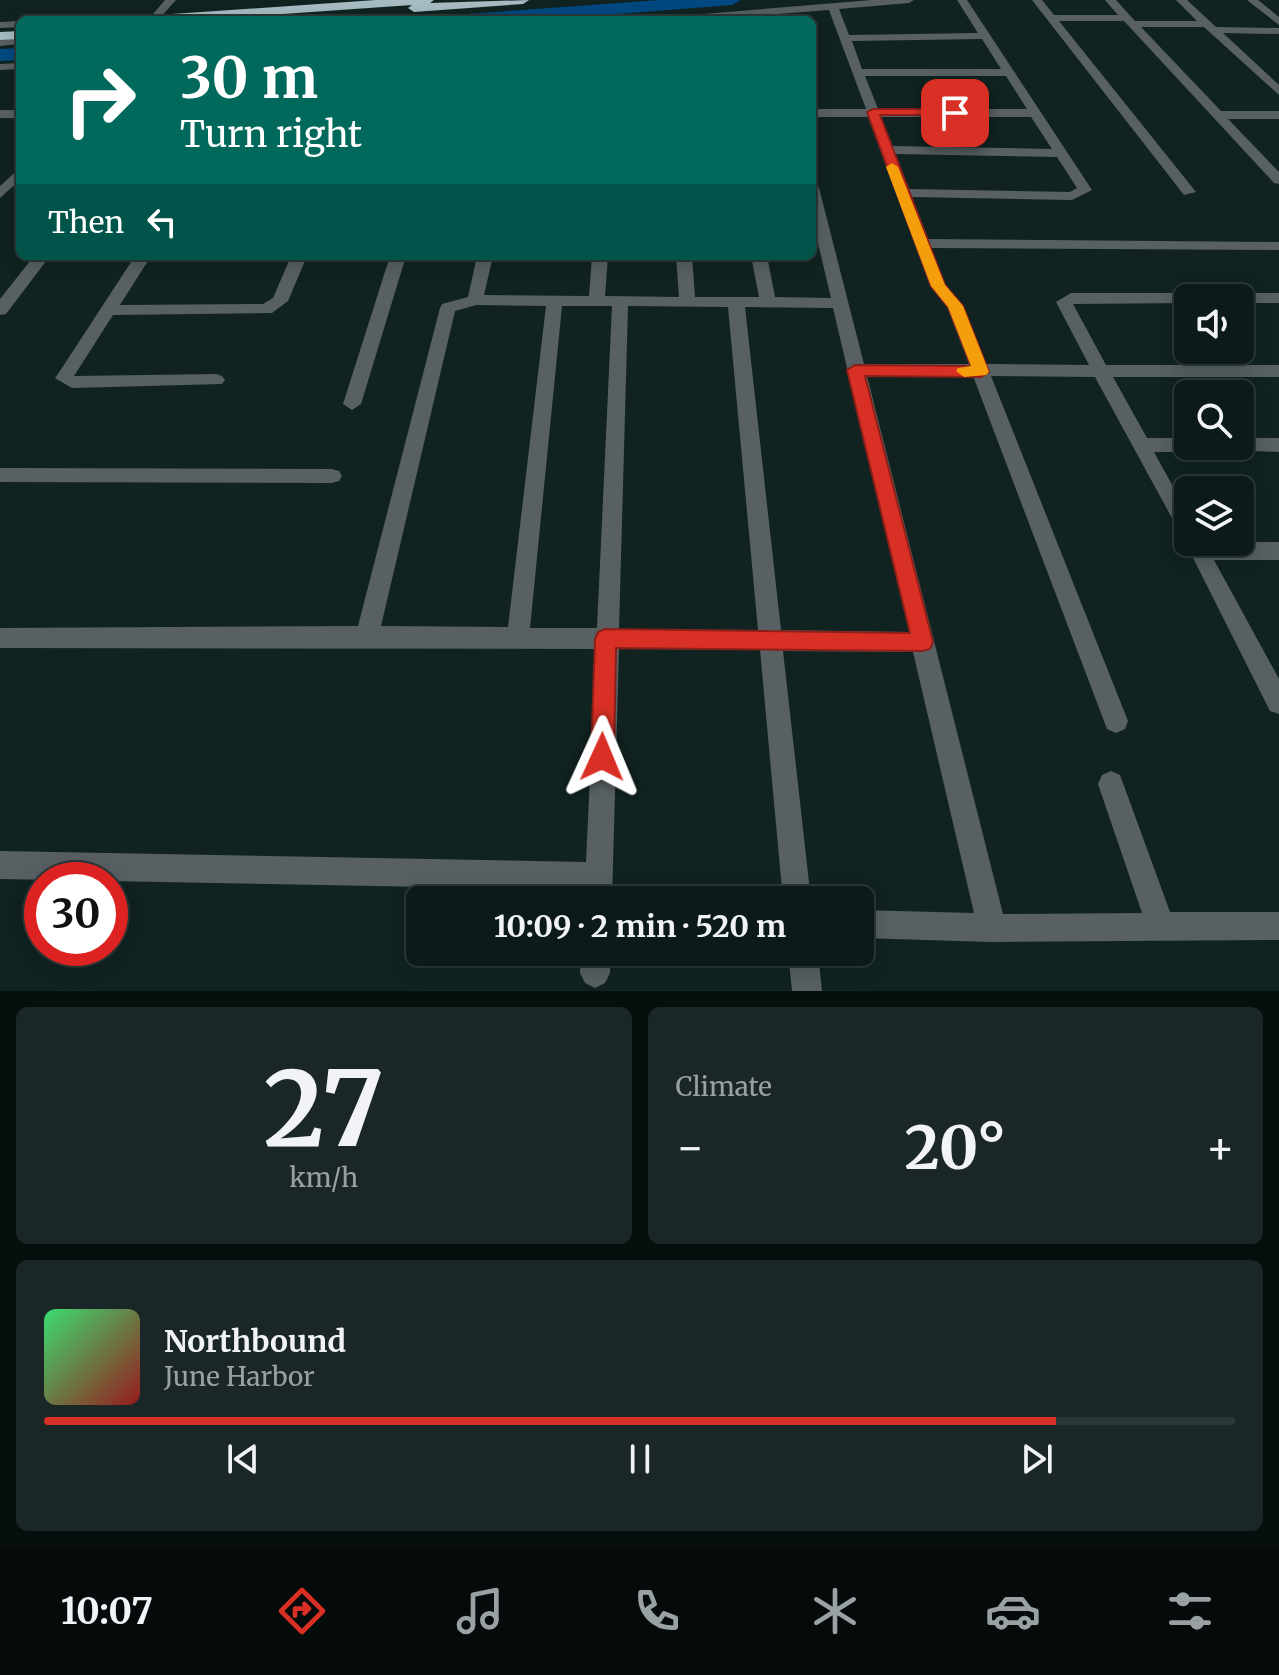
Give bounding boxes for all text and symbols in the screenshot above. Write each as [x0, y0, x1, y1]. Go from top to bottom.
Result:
text: 30 m [180, 43, 318, 113]
icon: right [48, 48, 152, 152]
pin [921, 79, 989, 147]
icon: arrive [933, 91, 977, 135]
text: Turn right [180, 112, 362, 157]
icon: left [140, 200, 184, 244]
text: Then [48, 203, 124, 241]
map controls [1174, 284, 1254, 556]
button: sound [1174, 284, 1254, 364]
button: search [1174, 380, 1254, 460]
button: layers [1174, 476, 1254, 556]
position arrow [560, 715, 644, 799]
speed limit sign: 30 [24, 862, 128, 966]
text: 10:09 · 2 min · 520 m [494, 907, 786, 945]
text: 27 [264, 1044, 384, 1174]
text: Climate [676, 1070, 772, 1103]
text: 20° [904, 1110, 1006, 1185]
text: − [676, 1120, 705, 1175]
text: + [1206, 1120, 1235, 1175]
text: km/h [289, 1161, 358, 1194]
text: Northbound [164, 1322, 346, 1360]
text: June Harbor [164, 1360, 315, 1393]
icon: previous [221, 1437, 265, 1481]
icon: pause [618, 1437, 662, 1481]
icon: next [1015, 1437, 1059, 1481]
icon: directions [274, 1583, 330, 1639]
icon: music [452, 1583, 508, 1639]
icon: phone [629, 1583, 685, 1639]
icon: climate [807, 1583, 863, 1639]
icon: car [985, 1583, 1041, 1639]
icon: filters [1162, 1583, 1218, 1639]
text: 10:07 [61, 1589, 153, 1634]

